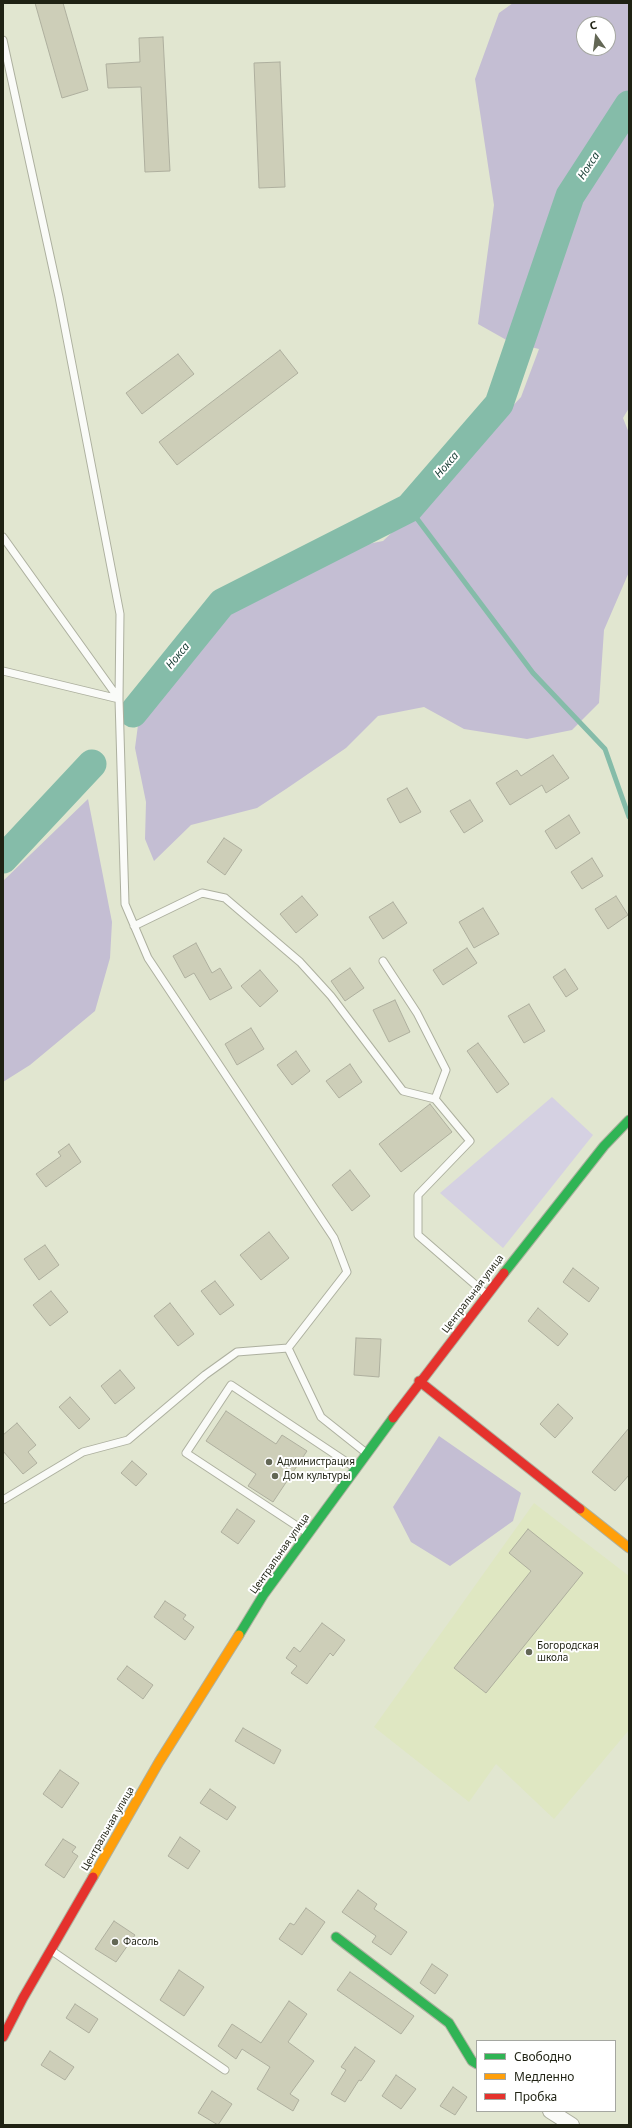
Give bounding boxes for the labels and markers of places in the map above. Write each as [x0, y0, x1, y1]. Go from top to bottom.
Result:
place label: Администрация [277, 1456, 355, 1468]
marker: Администрация [264, 1457, 274, 1467]
place label: Дом культуры [283, 1470, 351, 1482]
marker: Дом культуры [270, 1471, 280, 1481]
place label: Богородская школа [537, 1640, 599, 1664]
marker: Богородская школа [524, 1647, 534, 1657]
place label: Фасоль [123, 1936, 159, 1948]
marker: Фасоль [110, 1937, 120, 1947]

